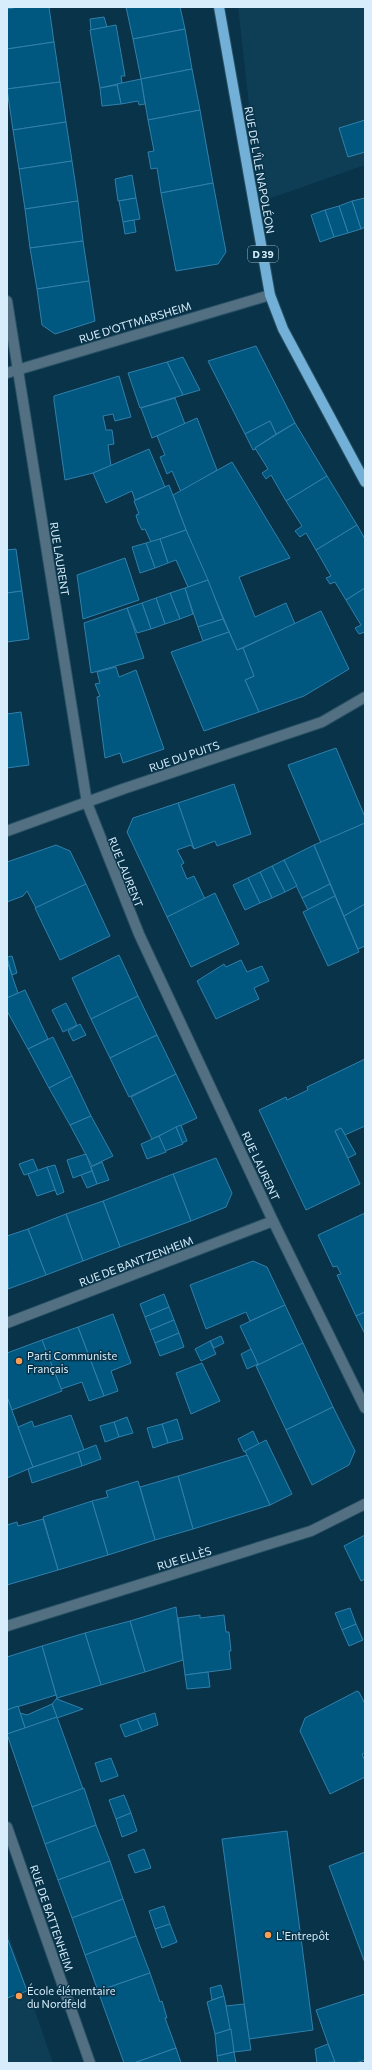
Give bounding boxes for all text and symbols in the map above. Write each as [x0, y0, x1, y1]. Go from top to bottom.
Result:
street label: RUE DE L'ÎLE NAPOLÉON [242, 105, 279, 235]
road number: D 39 [248, 246, 278, 262]
street label: RUE D'OTTMARSHEIM [77, 299, 193, 345]
street label: RUE LAURENT [48, 521, 72, 597]
street label: RUE DU PUITS [147, 738, 221, 774]
street label: RUE LAURENT [106, 835, 146, 909]
street label: RUE LAURENT [239, 1129, 283, 1203]
street label: RUE DE BANTZENHEIM [77, 1233, 195, 1289]
place label: Parti Communiste Français [27, 1349, 117, 1375]
marker: Parti Communiste Français [14, 1356, 24, 1366]
street label: RUE ELLÈS [155, 1543, 213, 1572]
street label: RUE DE BATTENHEIM [28, 1863, 76, 1973]
place label: L'Entrepôt [276, 1929, 330, 1942]
marker: L'Entrepôt [263, 1930, 273, 1940]
place label: École élémentaire du Nordfeld [27, 1983, 116, 2010]
marker: École élémentaire du Nordfeld [14, 1991, 24, 2001]

